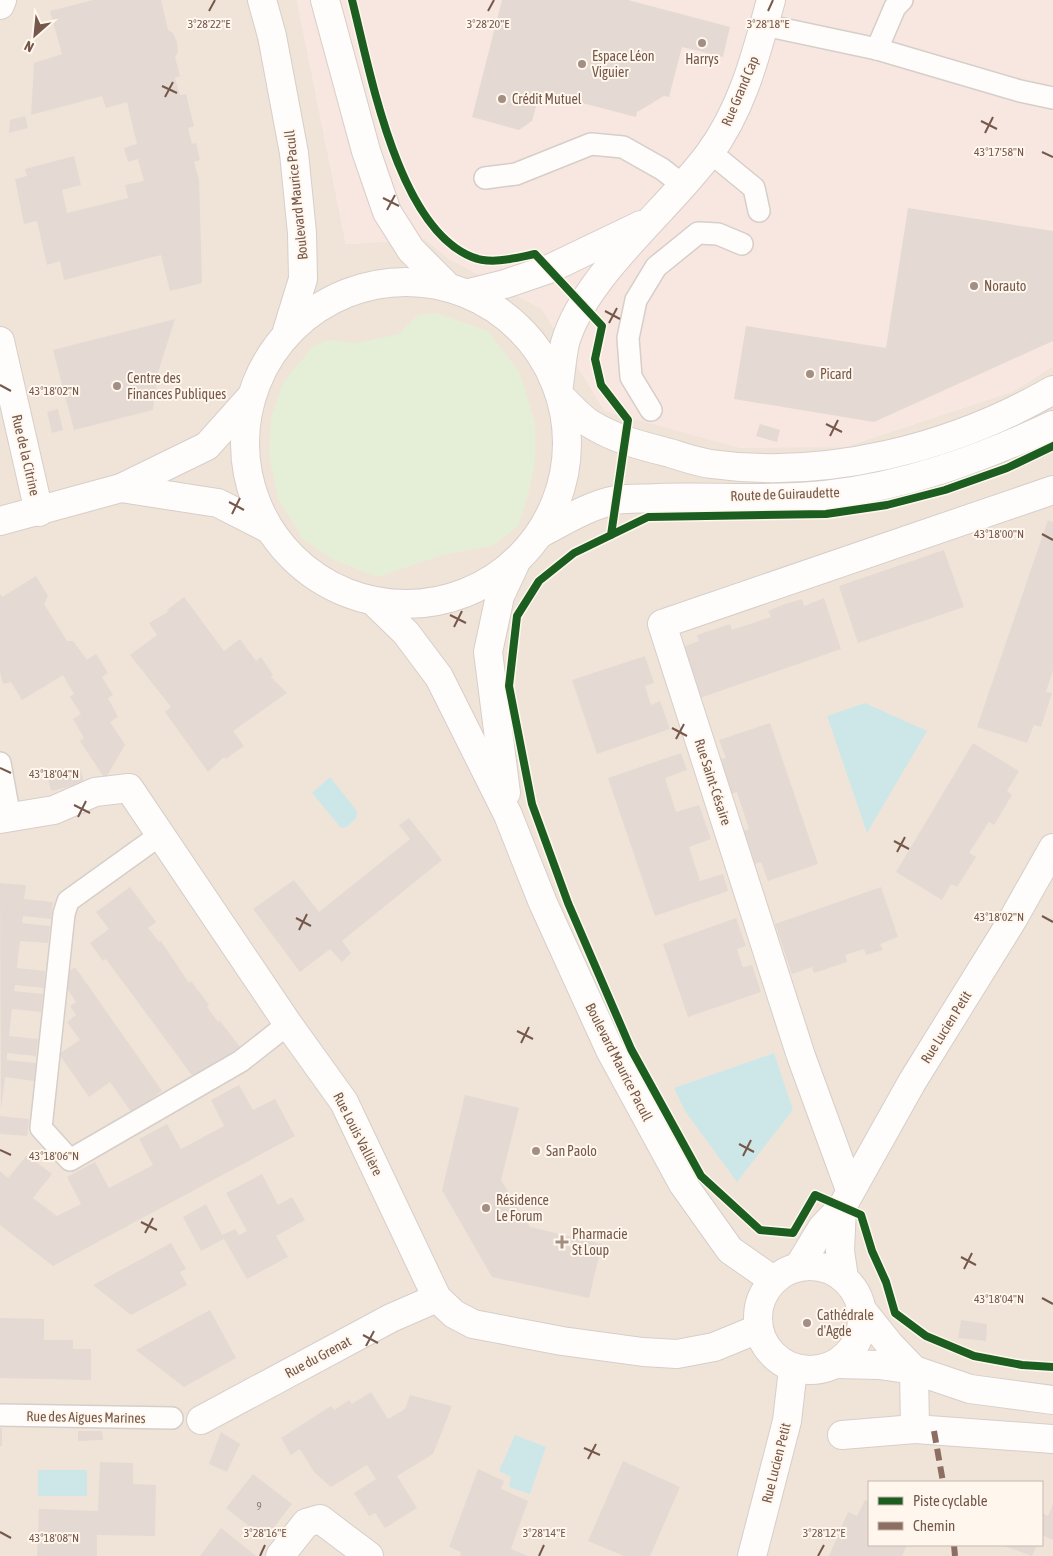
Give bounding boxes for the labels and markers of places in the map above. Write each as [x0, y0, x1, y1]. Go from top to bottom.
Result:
marker: Harrys [696, 37, 708, 49]
place label: Espace Léon Viguier [592, 48, 655, 80]
place label: Harrys [685, 51, 719, 67]
marker: Espace Léon Viguier [576, 58, 588, 70]
place label: Crédit Mutuel [512, 91, 582, 107]
marker: Crédit Mutuel [496, 93, 508, 105]
place label: Norauto [984, 278, 1026, 294]
marker: Norauto [968, 280, 980, 292]
place label: Picard [820, 366, 852, 382]
marker: Picard [804, 368, 816, 380]
place label: Centre des Finances Publiques [127, 370, 226, 402]
marker: Centre des Finances Publiques [111, 380, 123, 392]
place label: San Paolo [546, 1143, 597, 1159]
marker: San Paolo [530, 1145, 542, 1157]
place label: Résidence Le Forum [496, 1192, 549, 1224]
marker: Résidence Le Forum [480, 1202, 492, 1214]
place label: Pharmacie St Loup [572, 1226, 628, 1258]
marker: Pharmacie St Loup [556, 1236, 568, 1248]
place label: Cathédrale d'Agde [817, 1307, 874, 1339]
marker: Cathédrale d'Agde [801, 1317, 813, 1329]

